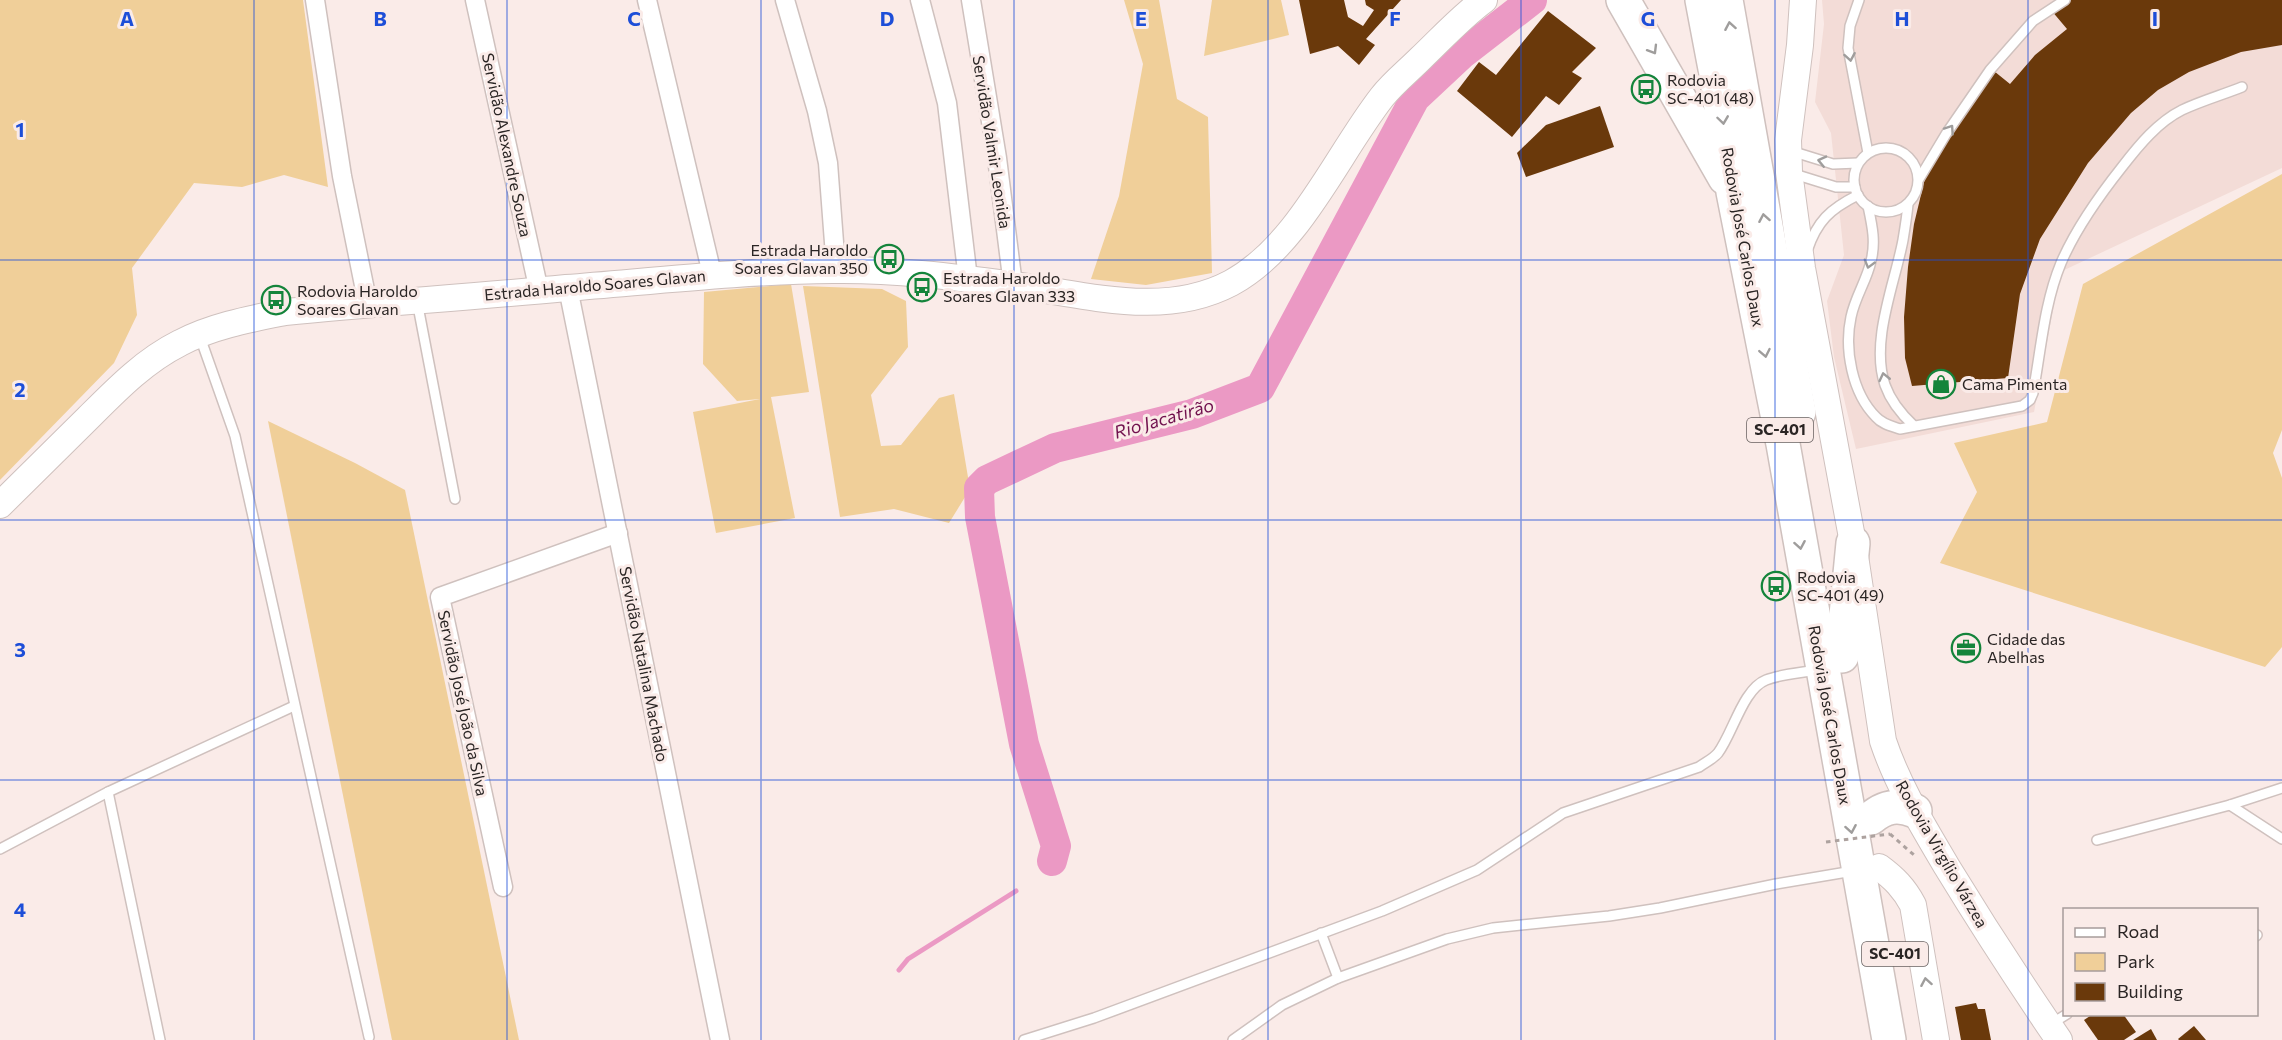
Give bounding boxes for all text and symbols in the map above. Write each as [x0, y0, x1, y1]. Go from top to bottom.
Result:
text: A [120, 6, 134, 30]
text: B [373, 6, 387, 30]
text: C [627, 6, 641, 30]
text: D [880, 6, 894, 30]
text: E [1135, 6, 1147, 30]
text: F [1389, 6, 1401, 30]
text: G [1641, 6, 1655, 30]
text: H [1895, 6, 1910, 30]
text: I [2152, 6, 2158, 30]
one-way arrow [1725, 21, 1737, 31]
one-way arrow [1645, 44, 1657, 54]
street label: Servidão Alexandre Souza [479, 51, 536, 239]
one-way arrow [1843, 51, 1856, 61]
street label: Servidão Valmir Leonida [969, 54, 1016, 230]
place label: Rodovia SC-401 (48) [1667, 70, 1754, 107]
bus stop icon: Rodovia SC-401 (48) [1630, 73, 1662, 105]
one-way arrow [1716, 115, 1728, 124]
text: 1 [15, 117, 25, 141]
one-way arrow [1942, 125, 1954, 135]
street label: Rodovia José Carlos Daux [1718, 146, 1769, 329]
one-way arrow [1817, 156, 1827, 169]
one-way arrow [1758, 213, 1771, 223]
place label: Estrada Haroldo Soares Glavan 350 [734, 240, 868, 277]
bus stop icon: Estrada Haroldo Soares Glavan 350 [873, 243, 905, 275]
one-way arrow [1864, 259, 1877, 269]
street label: Estrada Haroldo Soares Glavan [483, 265, 706, 304]
place label: Estrada Haroldo Soares Glavan 333 [943, 268, 1075, 305]
bus stop icon: Estrada Haroldo Soares Glavan 333 [906, 271, 938, 303]
place label: Rodovia Haroldo Soares Glavan [297, 281, 418, 318]
bus stop icon: Rodovia Haroldo Soares Glavan [260, 284, 292, 316]
one-way arrow [1758, 348, 1771, 358]
shop icon: Cama Pimenta [1925, 368, 1957, 400]
one-way arrow [1879, 372, 1892, 382]
place label: Cama Pimenta [1962, 374, 2067, 393]
text: 2 [14, 377, 26, 401]
water label: Rio Jacatirão [1111, 393, 1216, 443]
road number: SC-401 [1747, 418, 1813, 442]
one-way arrow [1793, 539, 1806, 549]
street label: Servidão Natalina Machado [616, 565, 673, 763]
place label: Rodovia SC-401 (49) [1797, 567, 1884, 604]
bus stop icon: Rodovia SC-401 (49) [1760, 570, 1792, 602]
street label: Servidão José João da Silva [435, 608, 492, 797]
street label: Rodovia José Carlos Daux [1805, 624, 1856, 807]
place label: Cidade das Abelhas [1987, 629, 2065, 666]
office icon: Cidade das Abelhas [1950, 632, 1982, 664]
text: 3 [14, 637, 26, 661]
street label: Rodovia Virgílio Várzea [1893, 777, 1992, 931]
one-way arrow [1844, 824, 1857, 834]
text: 4 [14, 897, 26, 921]
legend [2063, 908, 2258, 1016]
text: Road [2117, 920, 2159, 942]
road number: SC-401 [1862, 942, 1928, 966]
text: Park [2117, 950, 2155, 972]
one-way arrow [1921, 978, 1933, 987]
text: Building [2117, 980, 2183, 1002]

